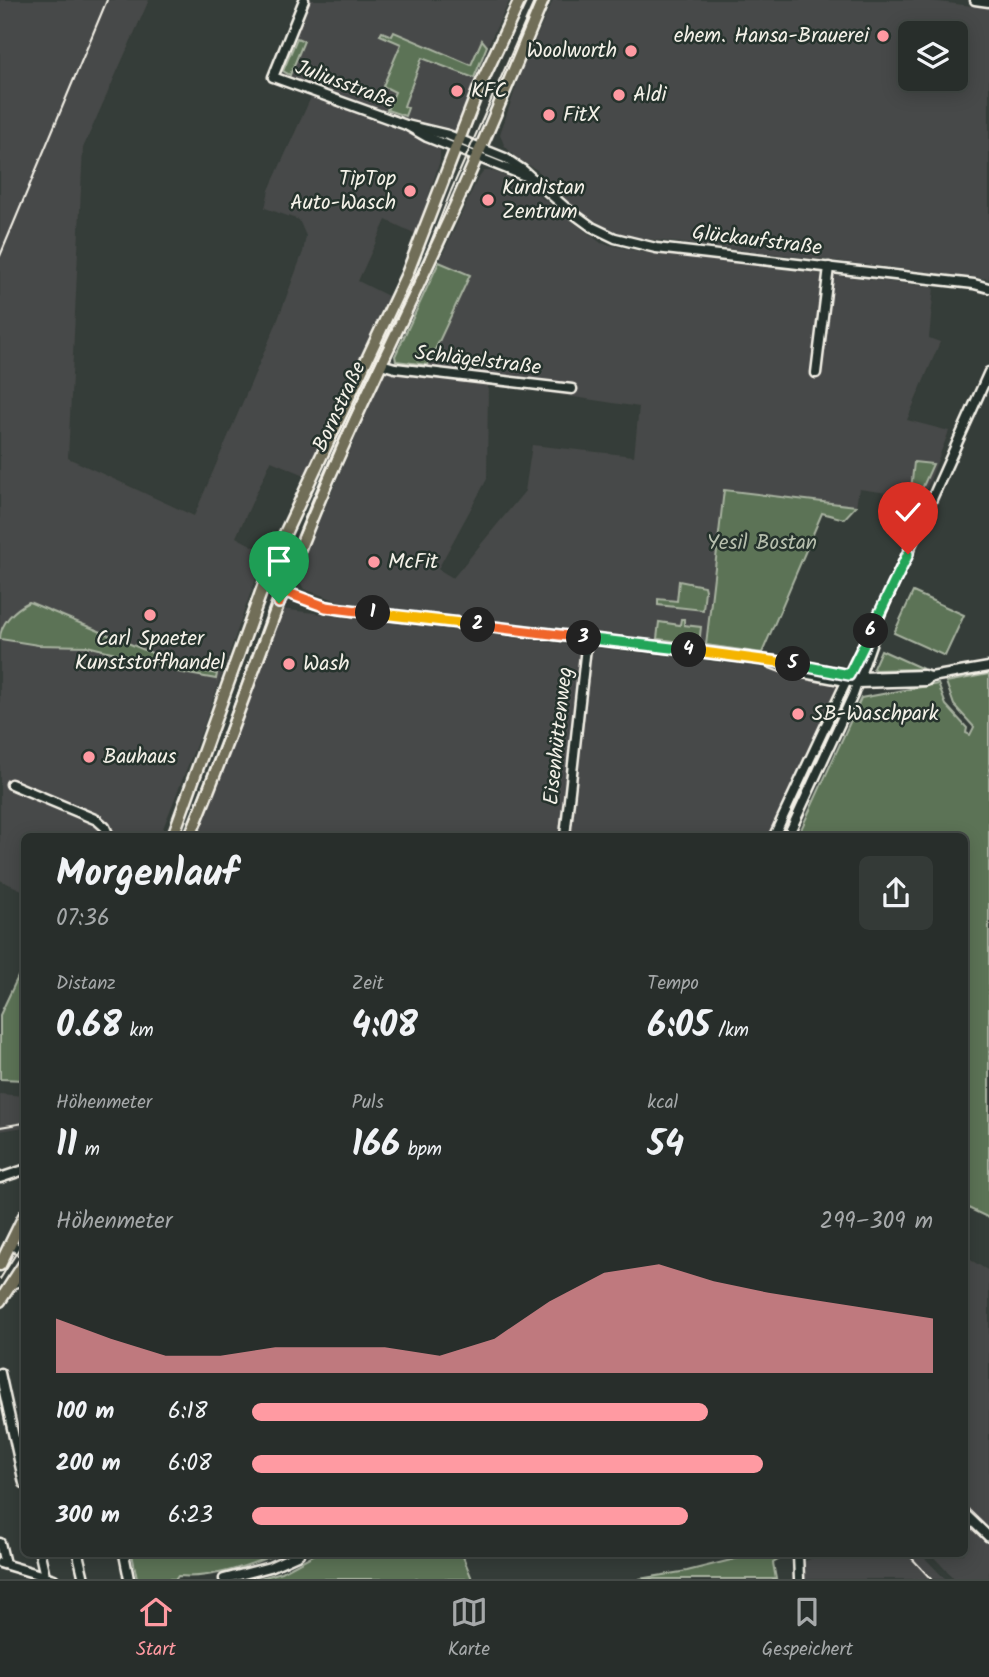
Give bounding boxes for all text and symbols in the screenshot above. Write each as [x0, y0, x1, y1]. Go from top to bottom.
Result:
place label: ehem. Hansa-Brauerei [674, 20, 870, 53]
map controls [898, 21, 968, 91]
button: layers [898, 21, 968, 91]
marker: ehem. Hansa-Brauerei [875, 28, 891, 44]
place label: Woolworth [526, 35, 617, 68]
marker: Woolworth [623, 43, 639, 59]
street label: Juliusstraße [290, 52, 400, 119]
place label: KFC [471, 75, 507, 108]
place label: Aldi [633, 79, 667, 112]
marker: KFC [449, 83, 465, 99]
marker: Aldi [611, 87, 627, 103]
place label: FitX [563, 99, 601, 132]
marker: FitX [541, 107, 557, 123]
place label: TipTop Auto-Wasch [290, 163, 396, 220]
place label: Kurdistan Zentrum [502, 172, 585, 229]
marker: TipTop Auto-Wasch [402, 183, 418, 199]
marker: Kurdistan Zentrum [480, 192, 496, 208]
street label: Glückaufstraße [690, 217, 824, 265]
street label: Schlägelstraße [413, 337, 544, 385]
street label: Bornstraße [305, 356, 376, 458]
pin [878, 482, 938, 554]
icon: check [889, 493, 927, 531]
park label: Yesil Bostan [707, 527, 817, 560]
pin [249, 531, 309, 603]
icon: arrive [260, 542, 298, 580]
place label: McFit [388, 546, 439, 579]
marker: McFit [366, 554, 382, 570]
pin: 1 [356, 596, 390, 630]
text: 1 [370, 597, 375, 627]
marker: Carl Spaeter Kunststoffhandel [142, 607, 158, 623]
pin: 2 [461, 608, 496, 642]
text: 2 [472, 609, 483, 639]
pin: 6 [854, 614, 888, 648]
text: 6 [865, 615, 876, 645]
pin: 3 [566, 620, 602, 656]
text: 3 [578, 622, 589, 652]
place label: Carl Spaeter Kunststoffhandel [75, 623, 225, 680]
pin: 4 [672, 632, 706, 668]
text: 4 [683, 634, 694, 664]
pin: 5 [776, 646, 810, 682]
place label: Wash [303, 648, 349, 681]
text: 5 [788, 648, 797, 678]
marker: Wash [281, 656, 297, 672]
street label: Eisenhüttenweg [535, 665, 583, 807]
place label: SB-Waschpark [812, 698, 939, 731]
marker: SB-Waschpark [790, 706, 806, 722]
place label: Bauhaus [103, 741, 177, 774]
marker: Bauhaus [81, 749, 97, 765]
text: Morgenlauf [56, 845, 238, 905]
button: share [859, 856, 933, 930]
text: 07:36 [56, 901, 110, 937]
text: Distanz [56, 969, 116, 999]
text: Zeit [352, 969, 384, 999]
text: Tempo [647, 969, 699, 999]
text: 0.68 [56, 999, 122, 1055]
text: 4:08 [352, 999, 418, 1055]
text: 6:05 [647, 999, 711, 1055]
text: km [122, 1016, 154, 1046]
text: /km [711, 1016, 749, 1046]
text: Höhenmeter [56, 1088, 152, 1118]
text: Puls [352, 1088, 384, 1118]
text: kcal [647, 1088, 678, 1118]
text: 11 [56, 1118, 77, 1174]
text: 166 [352, 1118, 400, 1174]
text: 54 [647, 1118, 684, 1174]
text: m [77, 1135, 100, 1165]
text: bpm [400, 1135, 442, 1165]
text: Höhenmeter [56, 1204, 172, 1240]
text: 299–309 m [820, 1204, 933, 1240]
text: 100 m [56, 1394, 114, 1430]
text: 6:18 [168, 1394, 208, 1430]
text: 200 m [56, 1446, 121, 1482]
text: 6:08 [168, 1446, 212, 1482]
text: 300 m [56, 1498, 120, 1534]
text: 6:23 [168, 1498, 213, 1534]
tab: Start [136, 1593, 176, 1665]
tab: Karte [448, 1593, 490, 1665]
tab: Gespeichert [762, 1593, 853, 1665]

